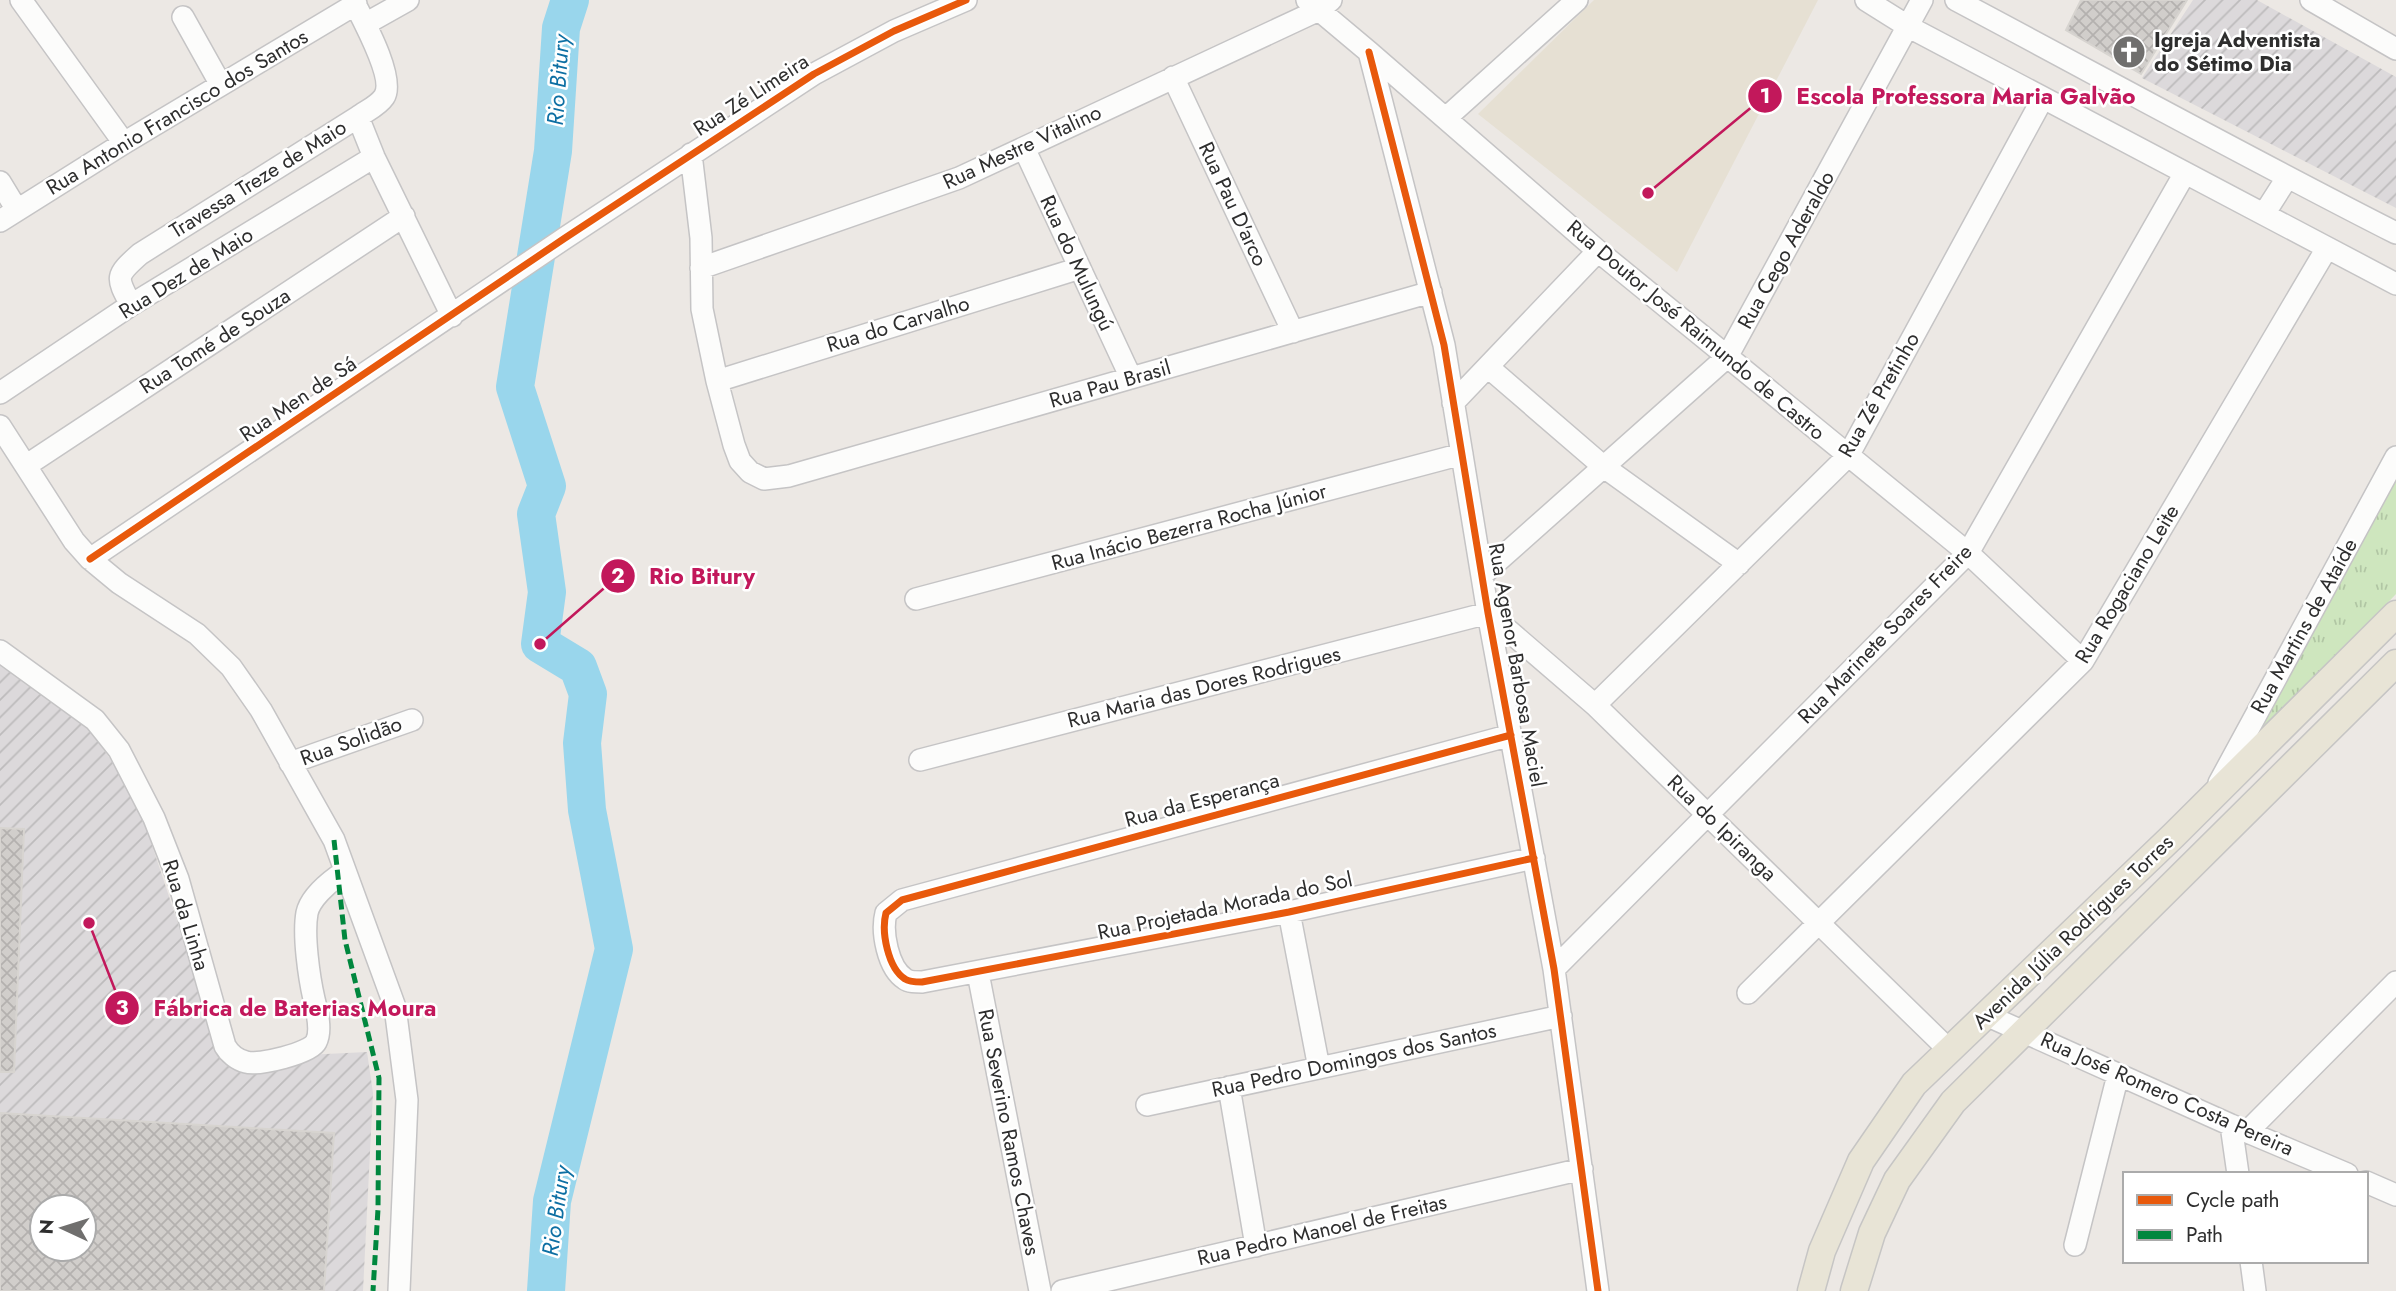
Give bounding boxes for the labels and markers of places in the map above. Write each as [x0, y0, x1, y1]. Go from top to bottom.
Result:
place label: Igreja Adventista do Sétimo Dia [2154, 25, 2321, 79]
church icon: Igreja Adventista do Sétimo Dia [2110, 33, 2148, 71]
callout: Escola Professora Maria Galvão [1747, 74, 2149, 118]
callout: Rio Bitury [600, 554, 769, 598]
callout: Fábrica de Baterias Moura [104, 986, 450, 1030]

